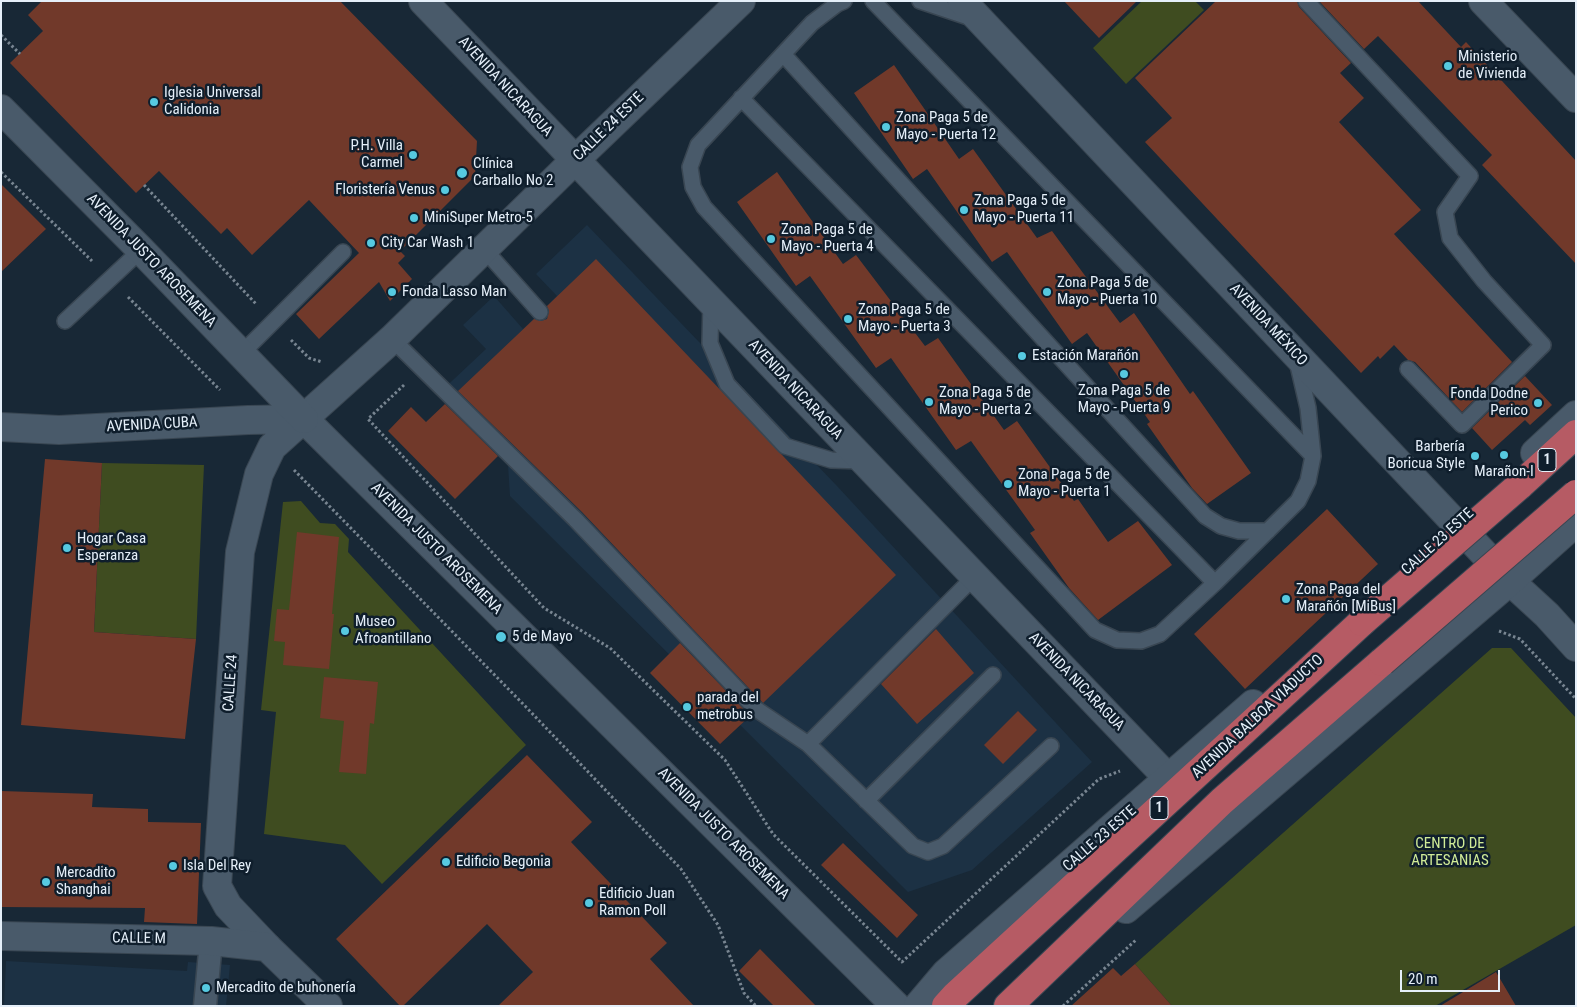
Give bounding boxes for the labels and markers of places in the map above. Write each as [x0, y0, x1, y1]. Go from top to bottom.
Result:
place label: Ministerio de Vivienda [1458, 48, 1527, 83]
marker: Ministerio de Vivienda [1442, 60, 1454, 72]
place label: Iglesia Universal Calidonia [164, 84, 261, 119]
marker: Iglesia Universal Calidonia [148, 96, 160, 108]
place label: Zona Paga 5 de Mayo - Puerta 12 [896, 109, 996, 144]
marker: Zona Paga 5 de Mayo - Puerta 12 [880, 121, 892, 133]
place label: P.H. Villa Carmel [350, 137, 403, 172]
marker: P.H. Villa Carmel [407, 149, 419, 161]
place label: Clínica Carballo No 2 [473, 155, 553, 190]
marker: Clínica Carballo No 2 [455, 166, 469, 180]
place label: Floristería Venus [335, 181, 435, 199]
marker: Floristería Venus [439, 184, 451, 196]
place label: Zona Paga 5 de Mayo - Puerta 11 [974, 192, 1074, 227]
marker: Zona Paga 5 de Mayo - Puerta 11 [958, 204, 970, 216]
place label: MiniSuper Metro-5 [424, 209, 533, 227]
marker: MiniSuper Metro-5 [408, 212, 420, 224]
place label: Zona Paga 5 de Mayo - Puerta 4 [781, 221, 874, 256]
marker: Zona Paga 5 de Mayo - Puerta 4 [765, 233, 777, 245]
place label: City Car Wash 1 [381, 234, 474, 252]
marker: City Car Wash 1 [365, 237, 377, 249]
place label: Zona Paga 5 de Mayo - Puerta 10 [1057, 274, 1157, 309]
place label: Fonda Lasso Man [402, 283, 507, 301]
marker: Fonda Lasso Man [386, 286, 398, 298]
marker: Zona Paga 5 de Mayo - Puerta 10 [1041, 286, 1053, 298]
place label: Zona Paga 5 de Mayo - Puerta 3 [858, 301, 951, 336]
marker: Zona Paga 5 de Mayo - Puerta 3 [842, 313, 854, 325]
place label: Estación Marañón [1032, 347, 1139, 365]
marker: Estación Marañón [1016, 350, 1028, 362]
marker: Zona Paga 5 de Mayo - Puerta 9 [1118, 368, 1130, 380]
place label: Zona Paga 5 de Mayo - Puerta 9 [1078, 382, 1170, 417]
place label: Zona Paga 5 de Mayo - Puerta 2 [939, 384, 1032, 419]
place label: Fonda Dodne Perico [1450, 385, 1528, 420]
marker: Zona Paga 5 de Mayo - Puerta 2 [923, 396, 935, 408]
marker: Fonda Dodne Perico [1532, 397, 1544, 409]
place label: Barbería Boricua Style [1388, 438, 1465, 473]
marker: Marañon-I [1498, 449, 1510, 461]
marker: Barbería Boricua Style [1469, 450, 1481, 462]
place label: Marañon-I [1474, 463, 1534, 481]
place label: Zona Paga 5 de Mayo - Puerta 1 [1018, 466, 1111, 501]
marker: Zona Paga 5 de Mayo - Puerta 1 [1002, 478, 1014, 490]
place label: Hogar Casa Esperanza [77, 530, 146, 565]
marker: Hogar Casa Esperanza [61, 542, 73, 554]
place label: Zona Paga del Marañón [MiBus] [1296, 581, 1396, 616]
marker: Zona Paga del Marañón [MiBus] [1280, 593, 1292, 605]
place label: Museo Afroantillano [355, 613, 432, 648]
marker: Museo Afroantillano [339, 625, 351, 637]
place label: 5 de Mayo [512, 628, 573, 646]
marker: 5 de Mayo [494, 630, 508, 644]
place label: parada del metrobus [697, 689, 759, 724]
marker: parada del metrobus [681, 701, 693, 713]
place label: Edificio Begonia [456, 853, 551, 871]
marker: Edificio Begonia [440, 856, 452, 868]
place label: Isla Del Rey [183, 857, 251, 875]
marker: Isla Del Rey [167, 860, 179, 872]
place label: Mercadito Shanghai [56, 864, 116, 899]
marker: Mercadito Shanghai [40, 876, 52, 888]
place label: Edificio Juan Ramon Poll [599, 885, 675, 920]
marker: Edificio Juan Ramon Poll [583, 897, 595, 909]
place label: Mercadito de buhonería [216, 979, 356, 997]
marker: Mercadito de buhonería [200, 982, 212, 994]

